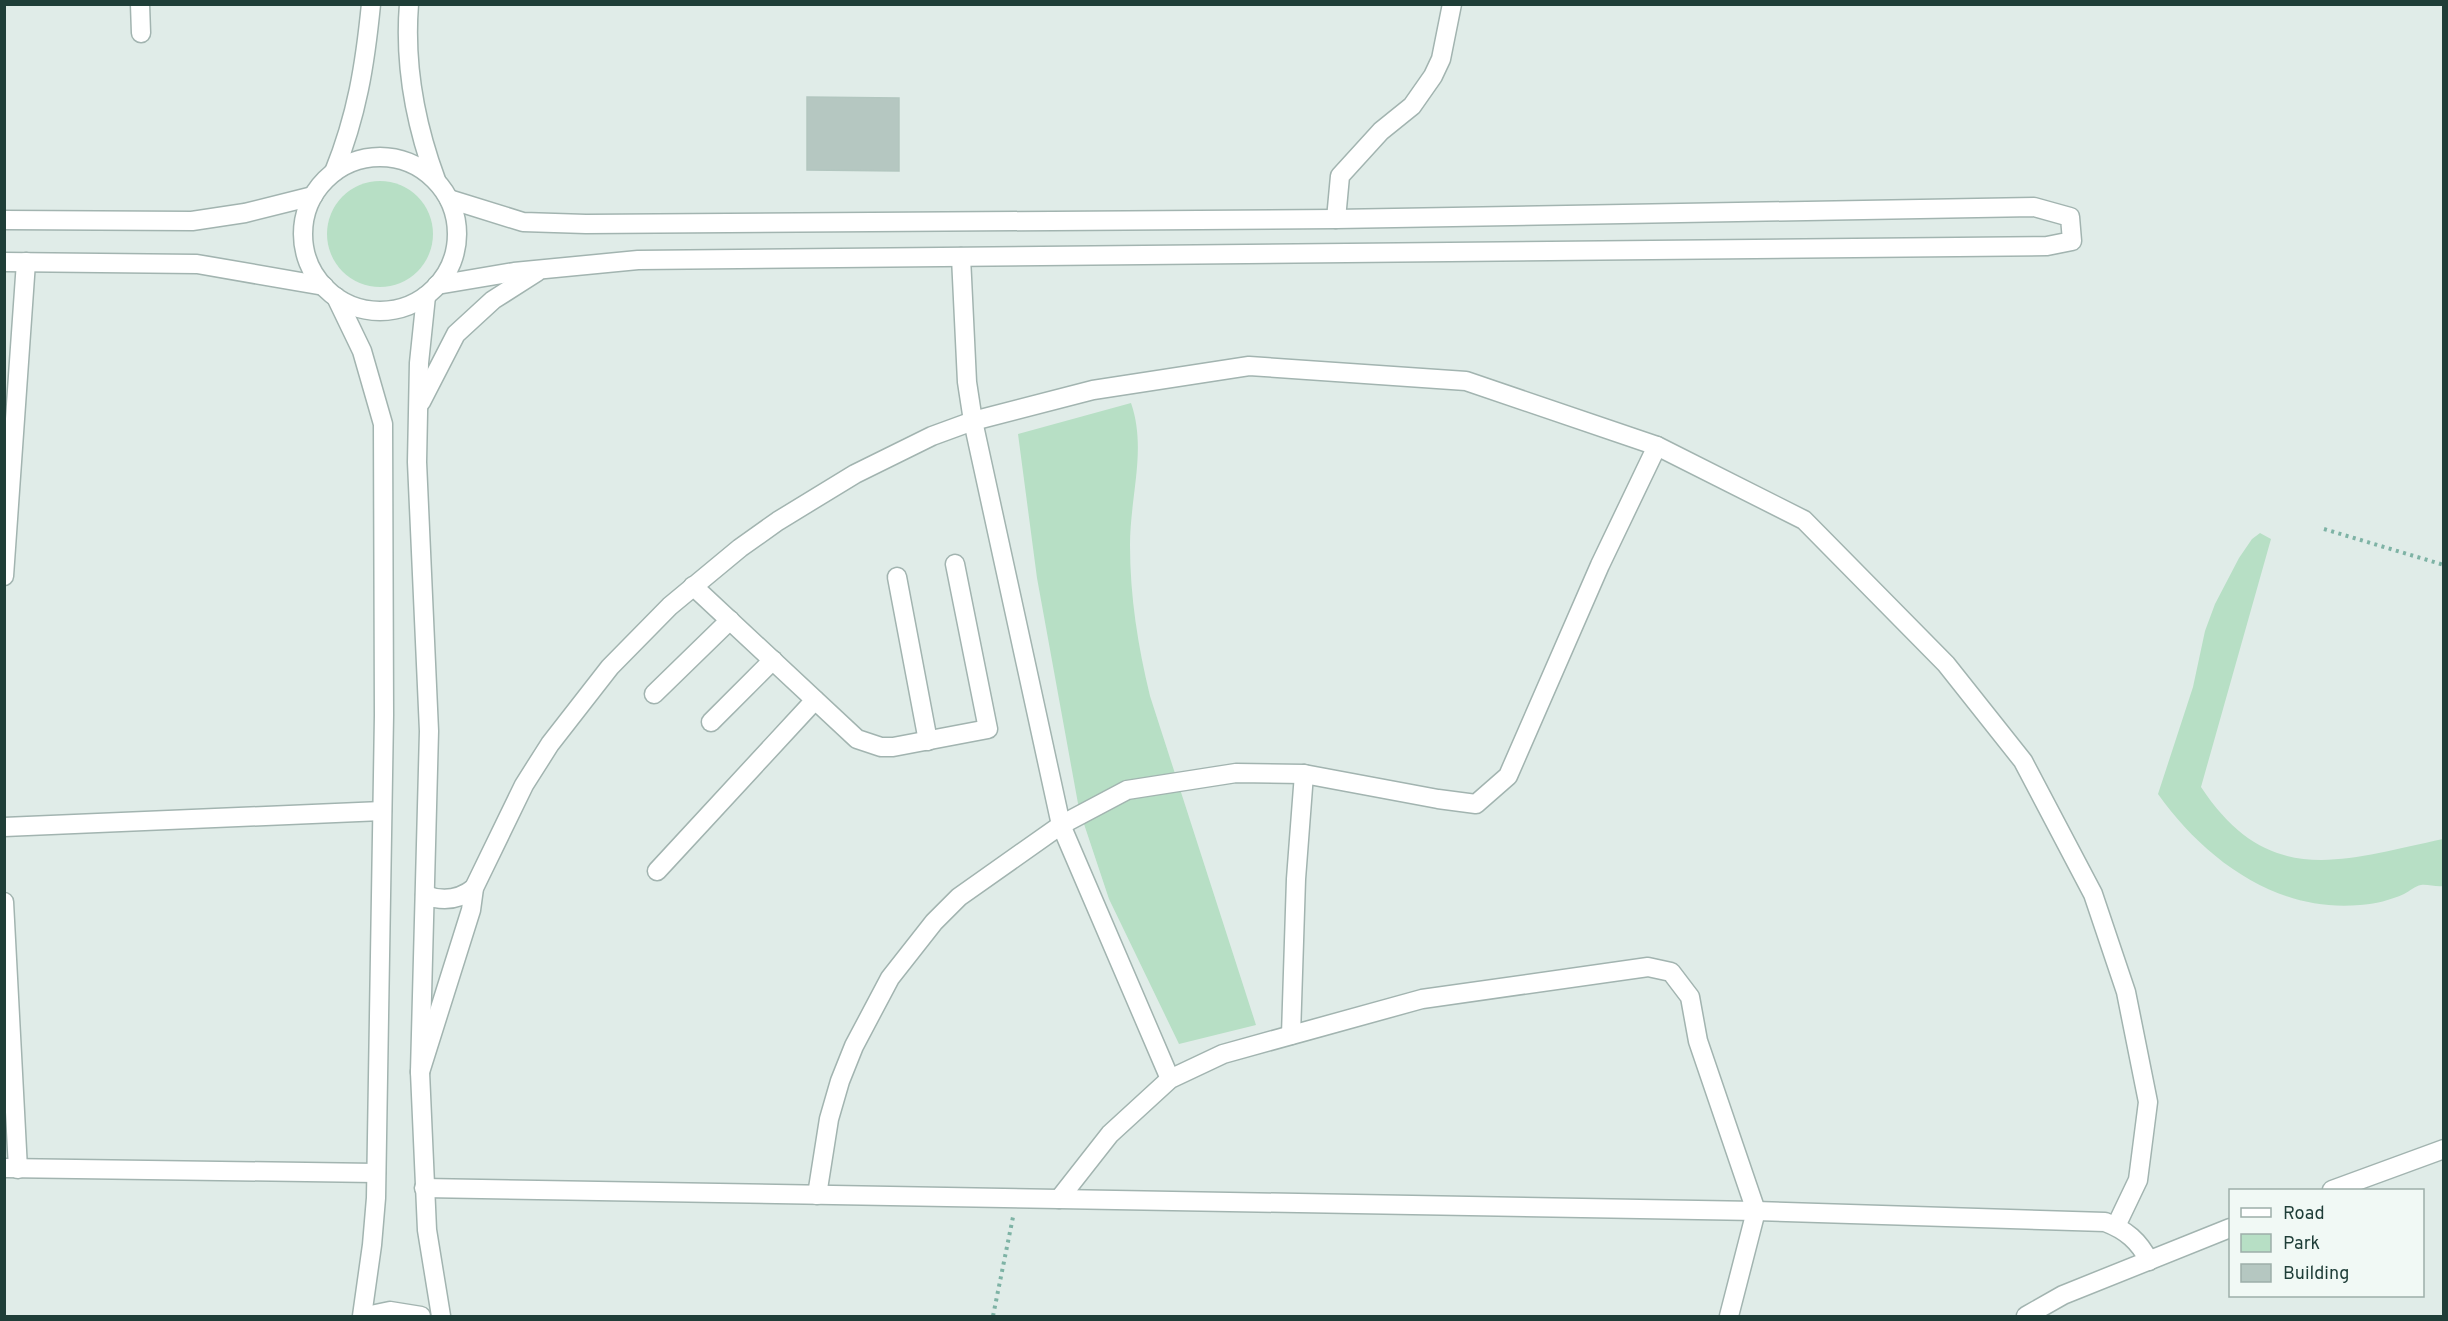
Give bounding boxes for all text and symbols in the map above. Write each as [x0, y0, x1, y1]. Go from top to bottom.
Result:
legend [2229, 1189, 2424, 1297]
text: Road [2283, 1203, 2325, 1226]
text: Park [2283, 1233, 2320, 1256]
text: Building [2283, 1263, 2349, 1286]

